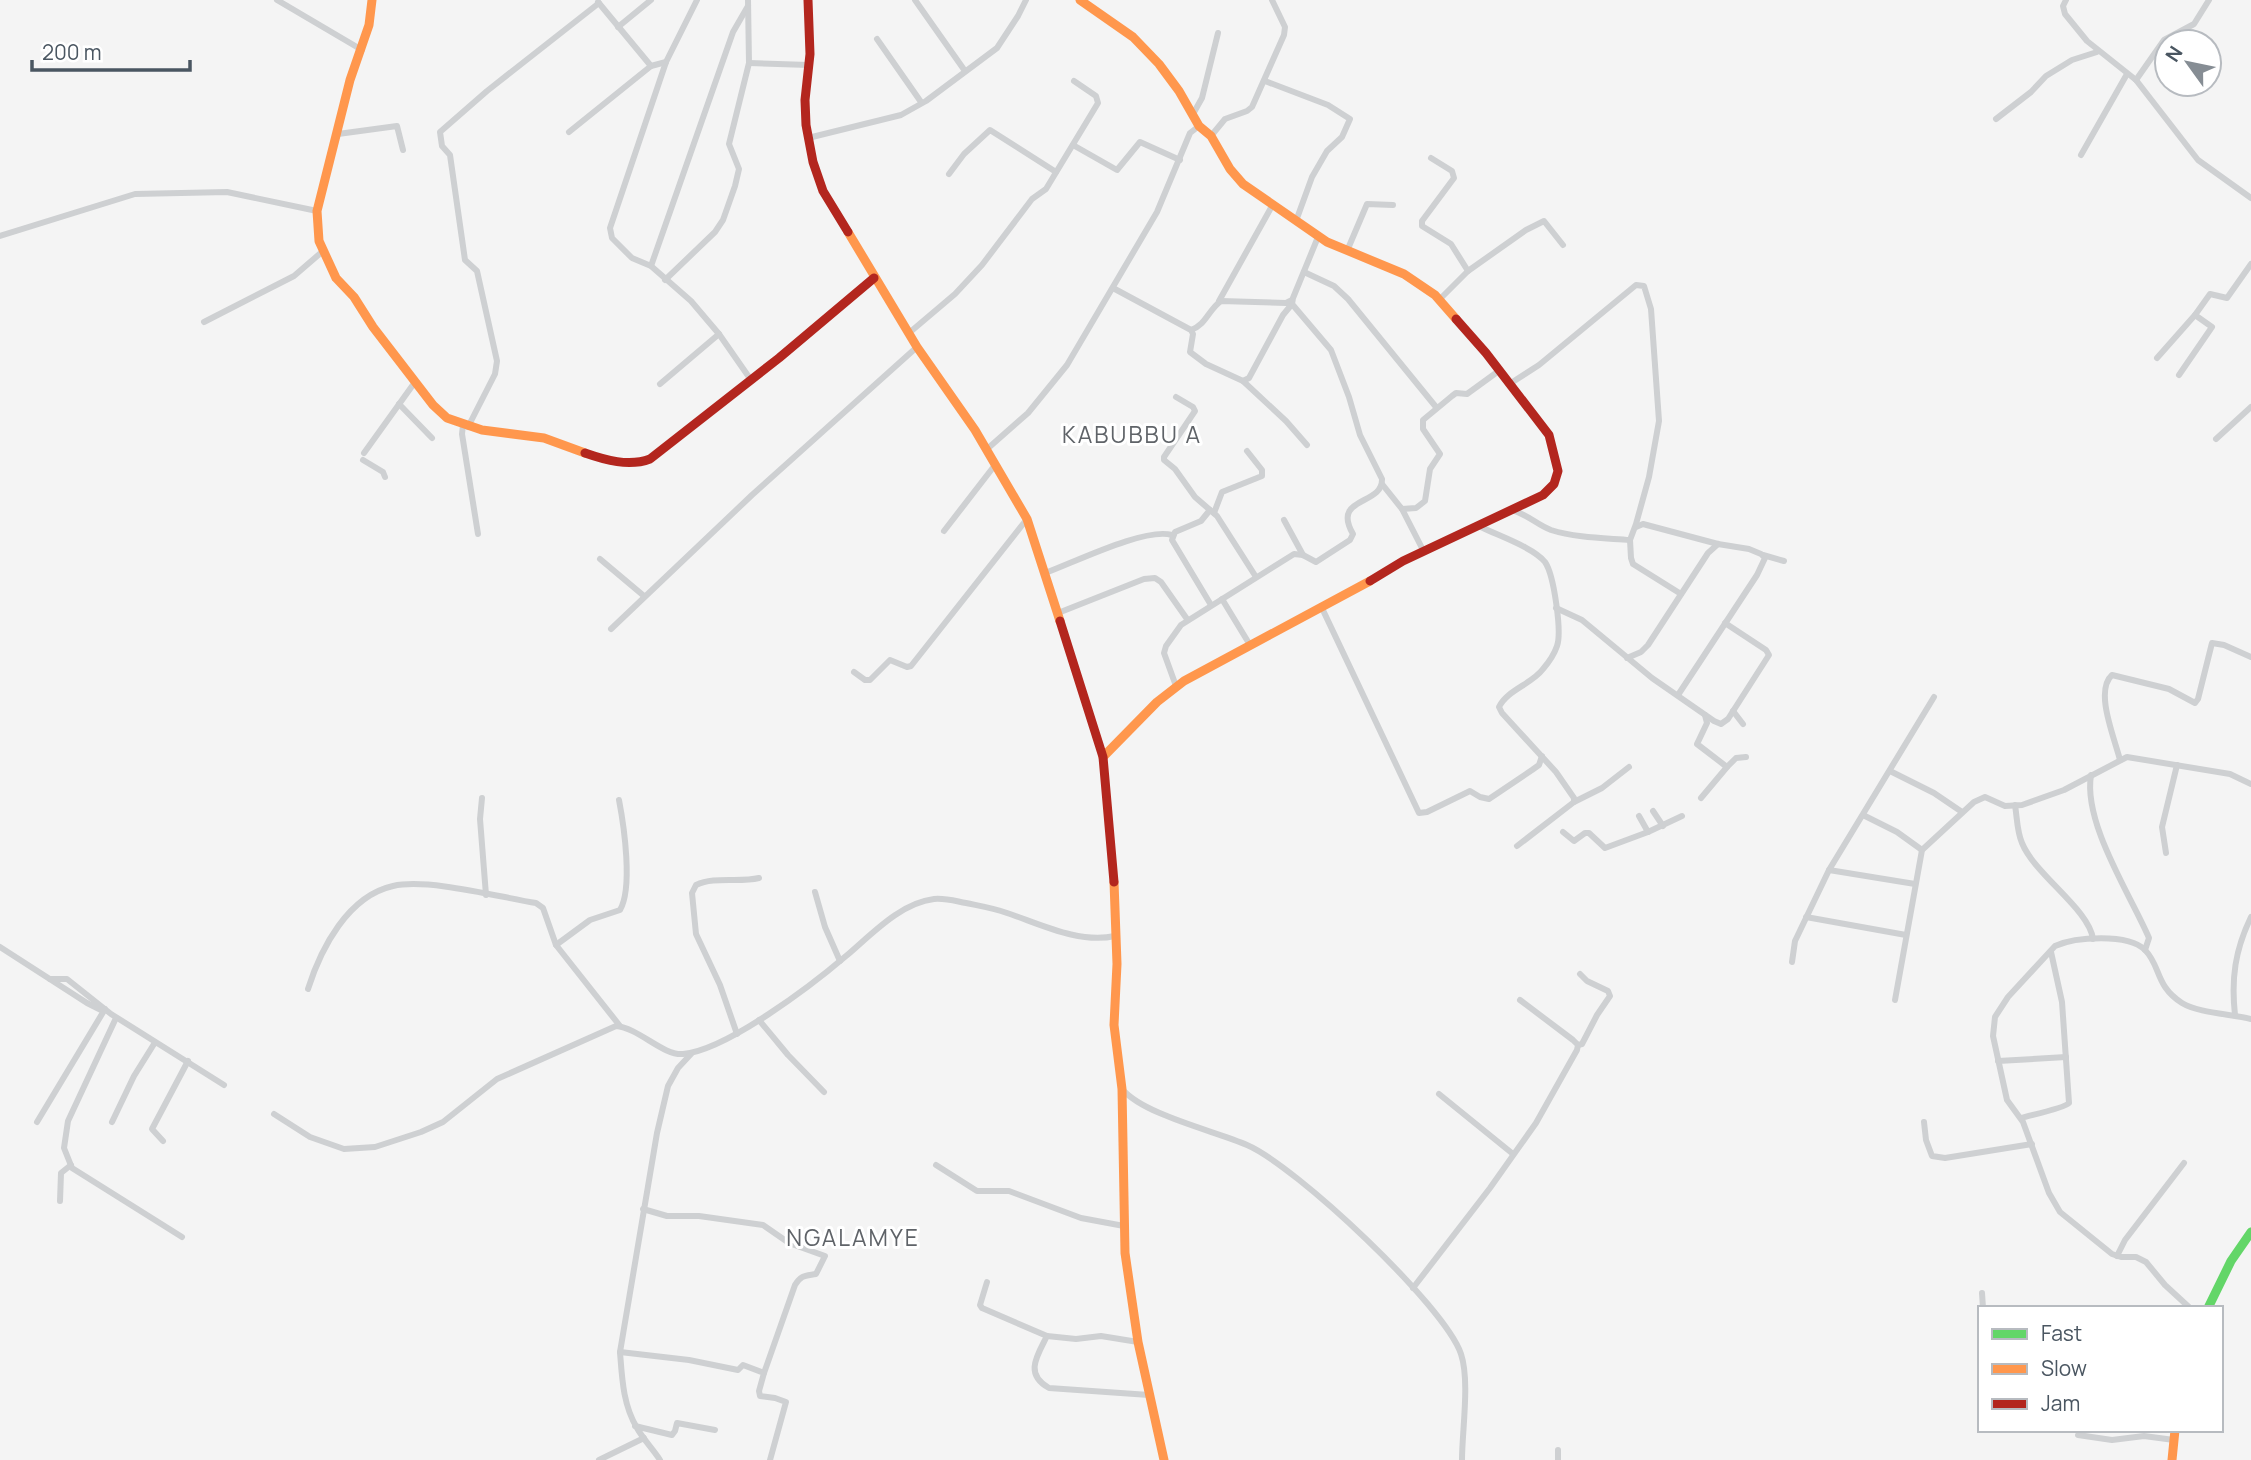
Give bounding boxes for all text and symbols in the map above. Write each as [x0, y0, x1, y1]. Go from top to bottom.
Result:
scale bar [32, 28, 189, 72]
north arrow [2153, 28, 2223, 98]
text: 200 m [42, 38, 102, 66]
text: N [2159, 41, 2188, 67]
district label: KABUBBU A [1062, 418, 1202, 450]
district label: NGALAMYE [786, 1221, 920, 1253]
legend [1978, 1306, 2223, 1432]
text: Fast [2041, 1319, 2082, 1347]
text: Slow [2041, 1354, 2087, 1382]
text: Jam [2041, 1389, 2080, 1417]

